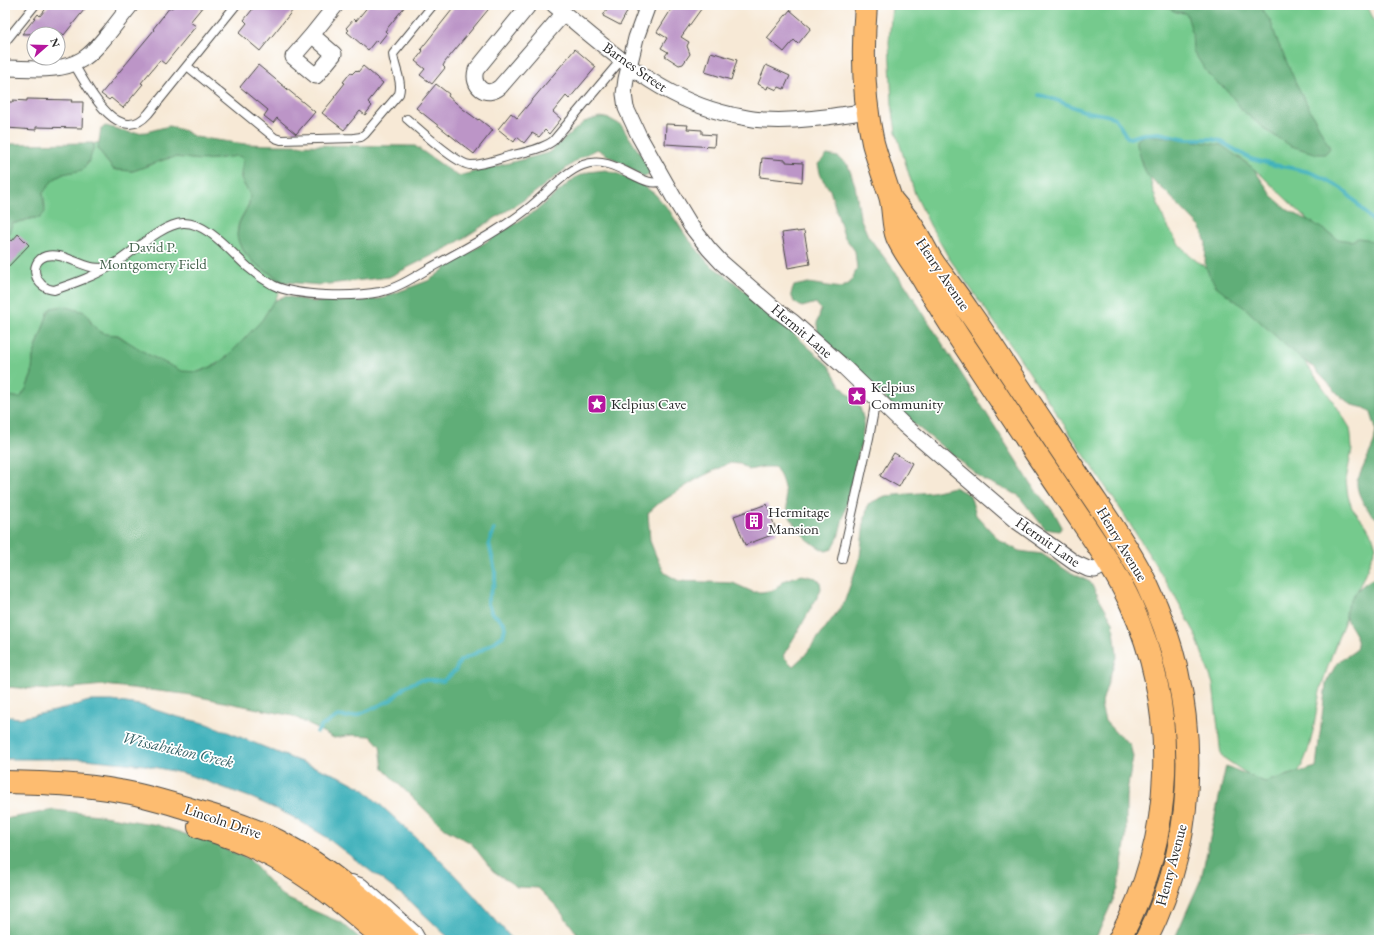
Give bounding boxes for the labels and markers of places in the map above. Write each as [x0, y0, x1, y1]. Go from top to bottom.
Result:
place label: Kelpius Community [871, 377, 944, 413]
place icon: Kelpius Community [846, 385, 868, 407]
place icon: Kelpius Cave [586, 393, 608, 415]
place label: Kelpius Cave [611, 394, 686, 413]
place label: Hermitage Mansion [768, 502, 830, 538]
building icon: Hermitage Mansion [743, 510, 765, 532]

